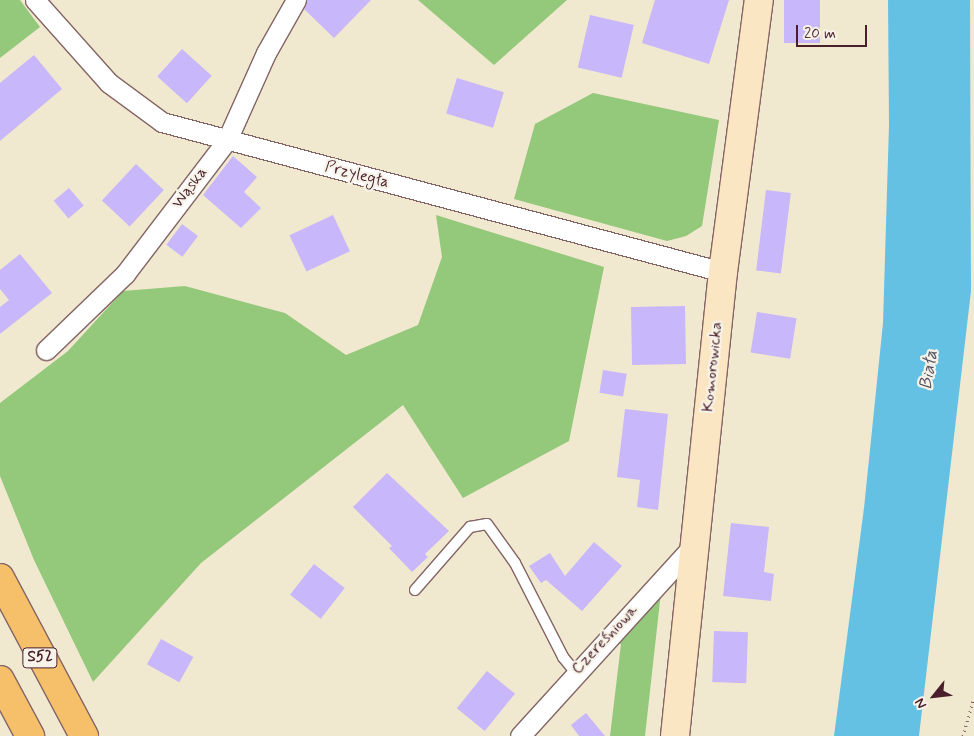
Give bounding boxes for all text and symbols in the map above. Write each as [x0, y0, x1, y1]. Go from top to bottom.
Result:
scale bar [799, 15, 870, 47]
text: 20 m [804, 24, 836, 44]
street label: Przyległa [323, 157, 391, 193]
street label: Wąska [168, 164, 212, 212]
street label: Komorowicka [699, 321, 727, 413]
water label: Biała [915, 349, 943, 391]
street label: Czereśniowa [568, 601, 642, 679]
road number: S52 [21, 646, 59, 670]
north arrow [909, 671, 959, 721]
text: N [911, 695, 931, 712]

